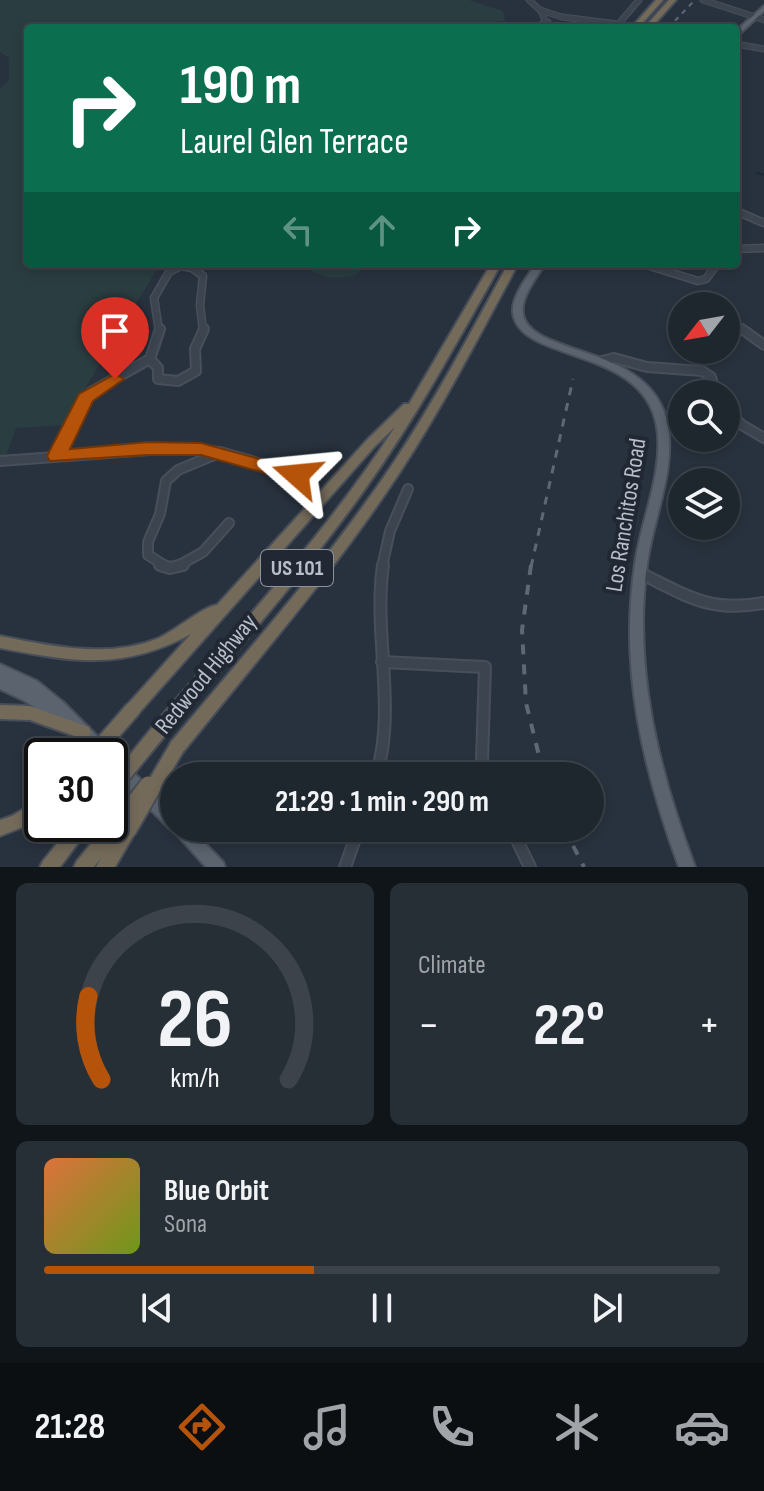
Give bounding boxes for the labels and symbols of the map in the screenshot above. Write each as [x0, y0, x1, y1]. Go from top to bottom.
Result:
north arrow [668, 292, 740, 364]
pin [81, 297, 149, 379]
position arrow [255, 433, 339, 517]
street label: Los Ranchitos Road [600, 436, 652, 594]
road number: US 101 [261, 550, 333, 586]
street label: Redwood Highway [149, 608, 263, 740]
speed limit sign: 30 [24, 738, 128, 842]

